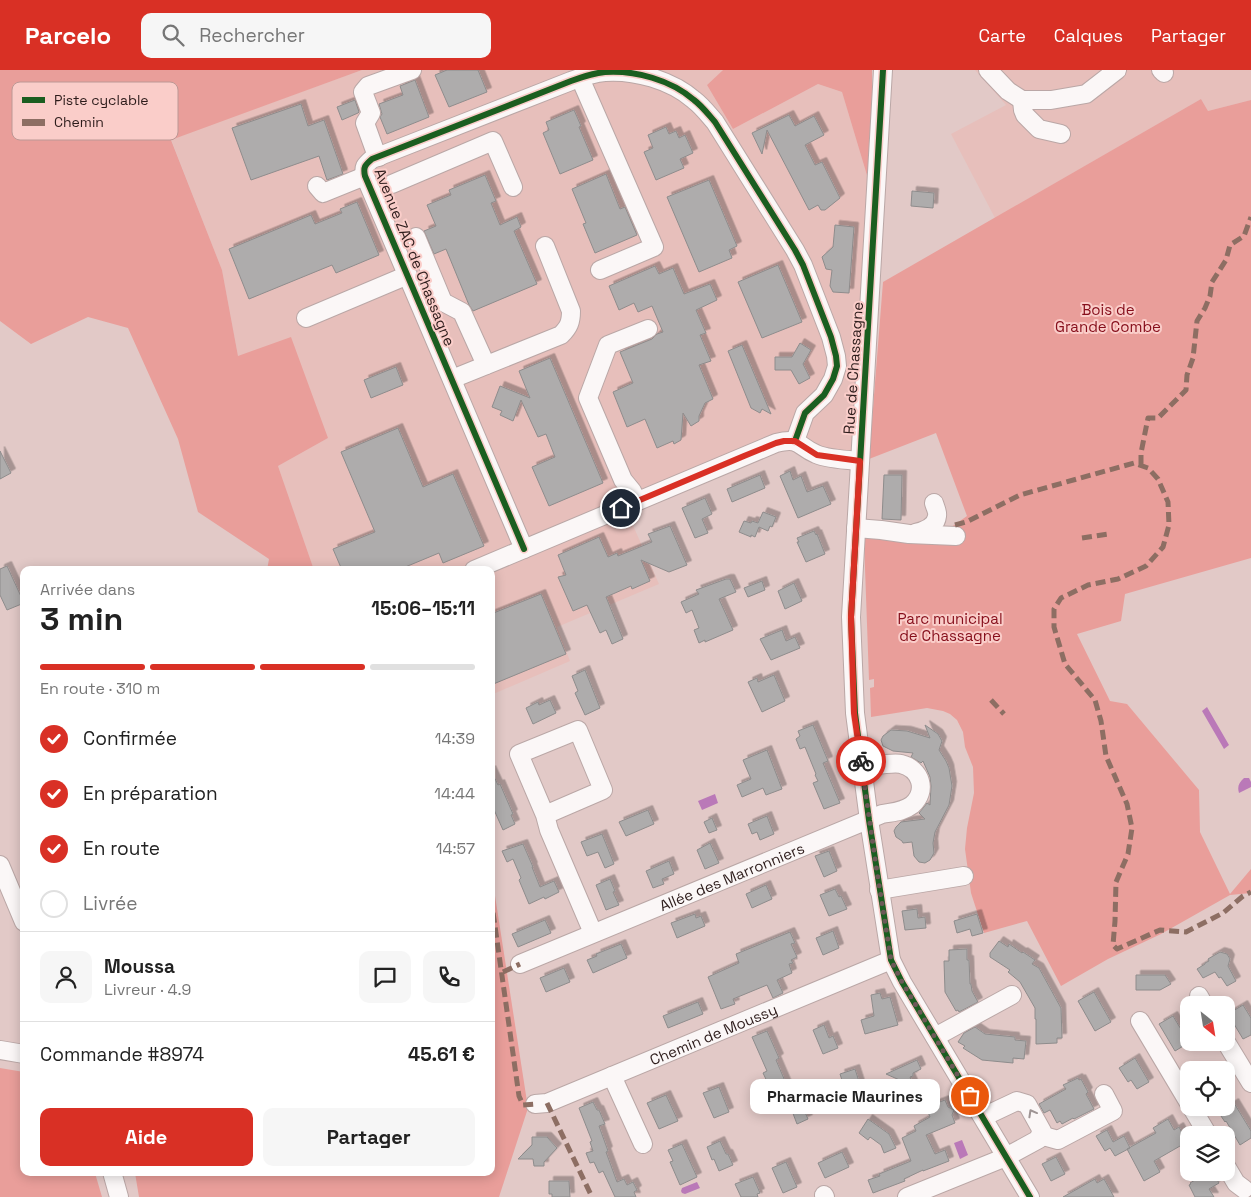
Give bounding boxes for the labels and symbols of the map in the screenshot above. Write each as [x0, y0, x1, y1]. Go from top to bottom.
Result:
legend [12, 82, 178, 140]
text: Piste cyclable [54, 91, 149, 109]
text: Chemin [54, 113, 104, 131]
street label: Avenue ZAC de Chassagne [371, 165, 459, 349]
park label: Bois de Grande Combe [1055, 300, 1161, 336]
street label: Rue de Chassagne [839, 301, 867, 435]
pin [600, 487, 642, 529]
park label: Parc municipal de Chassagne [897, 609, 1003, 645]
courier [836, 736, 886, 786]
street label: Allée des Marronniers [656, 838, 807, 915]
north arrow [1180, 996, 1235, 1051]
street label: Chemin de Moussy [647, 999, 780, 1069]
pin [949, 1075, 991, 1117]
callout: Pharmacie Maurines [750, 1078, 940, 1114]
one-way arrow [1028, 1109, 1038, 1118]

